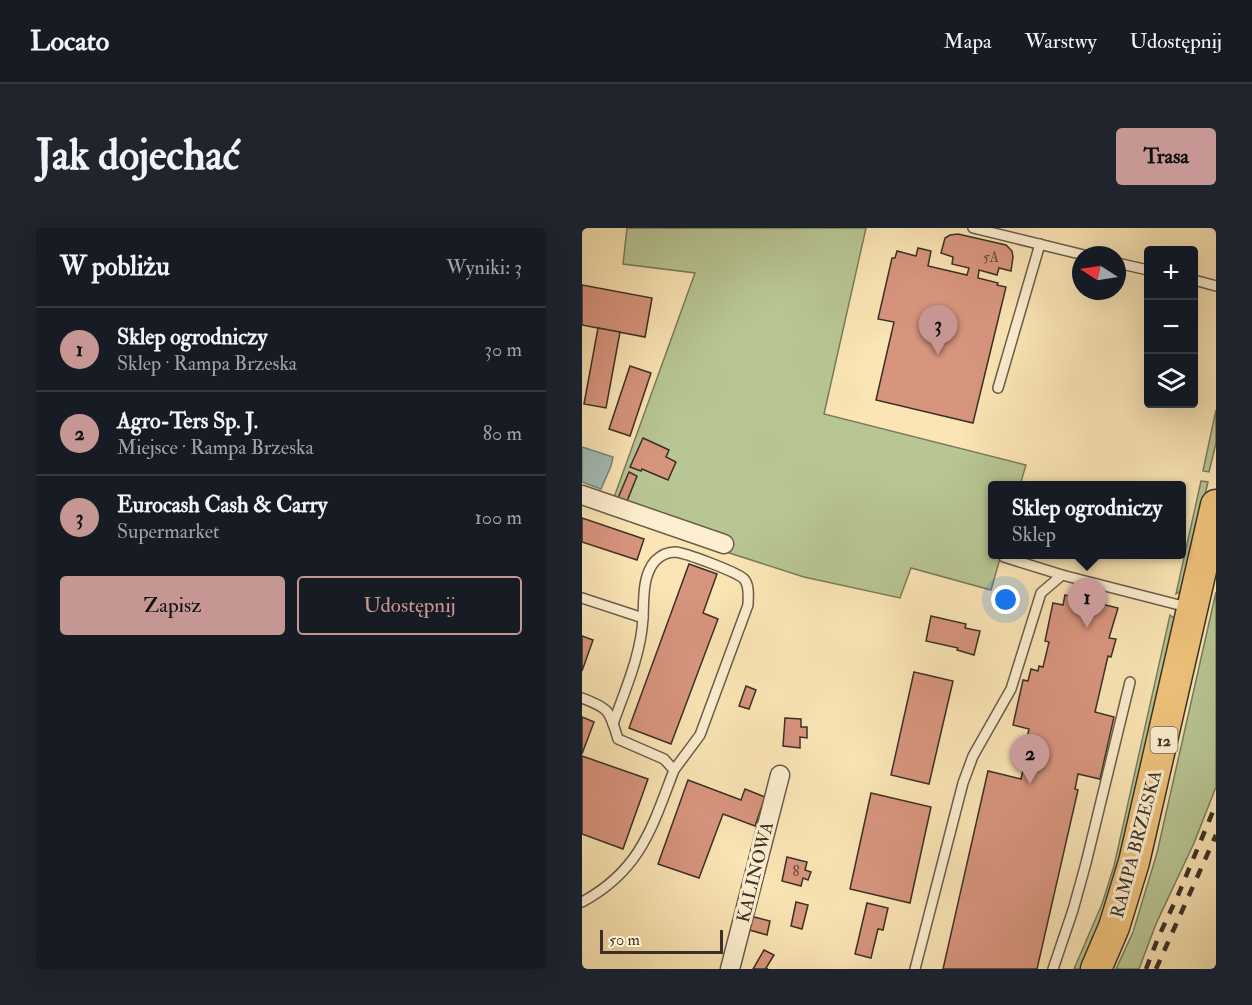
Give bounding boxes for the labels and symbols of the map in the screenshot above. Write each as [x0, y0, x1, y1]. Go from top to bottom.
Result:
north arrow [1072, 246, 1126, 300]
house number: 5A [983, 248, 1000, 267]
pin: 3 [918, 306, 958, 355]
pin: 1 [1068, 578, 1106, 628]
your location [991, 585, 1020, 614]
road number: 12 [1150, 727, 1178, 753]
pin: 2 [1010, 734, 1050, 784]
street label: RAMPA BRZESKA [1106, 767, 1167, 921]
street label: KALINOWA [732, 819, 779, 925]
house number: 8 [792, 862, 800, 881]
scale bar [600, 927, 723, 954]

